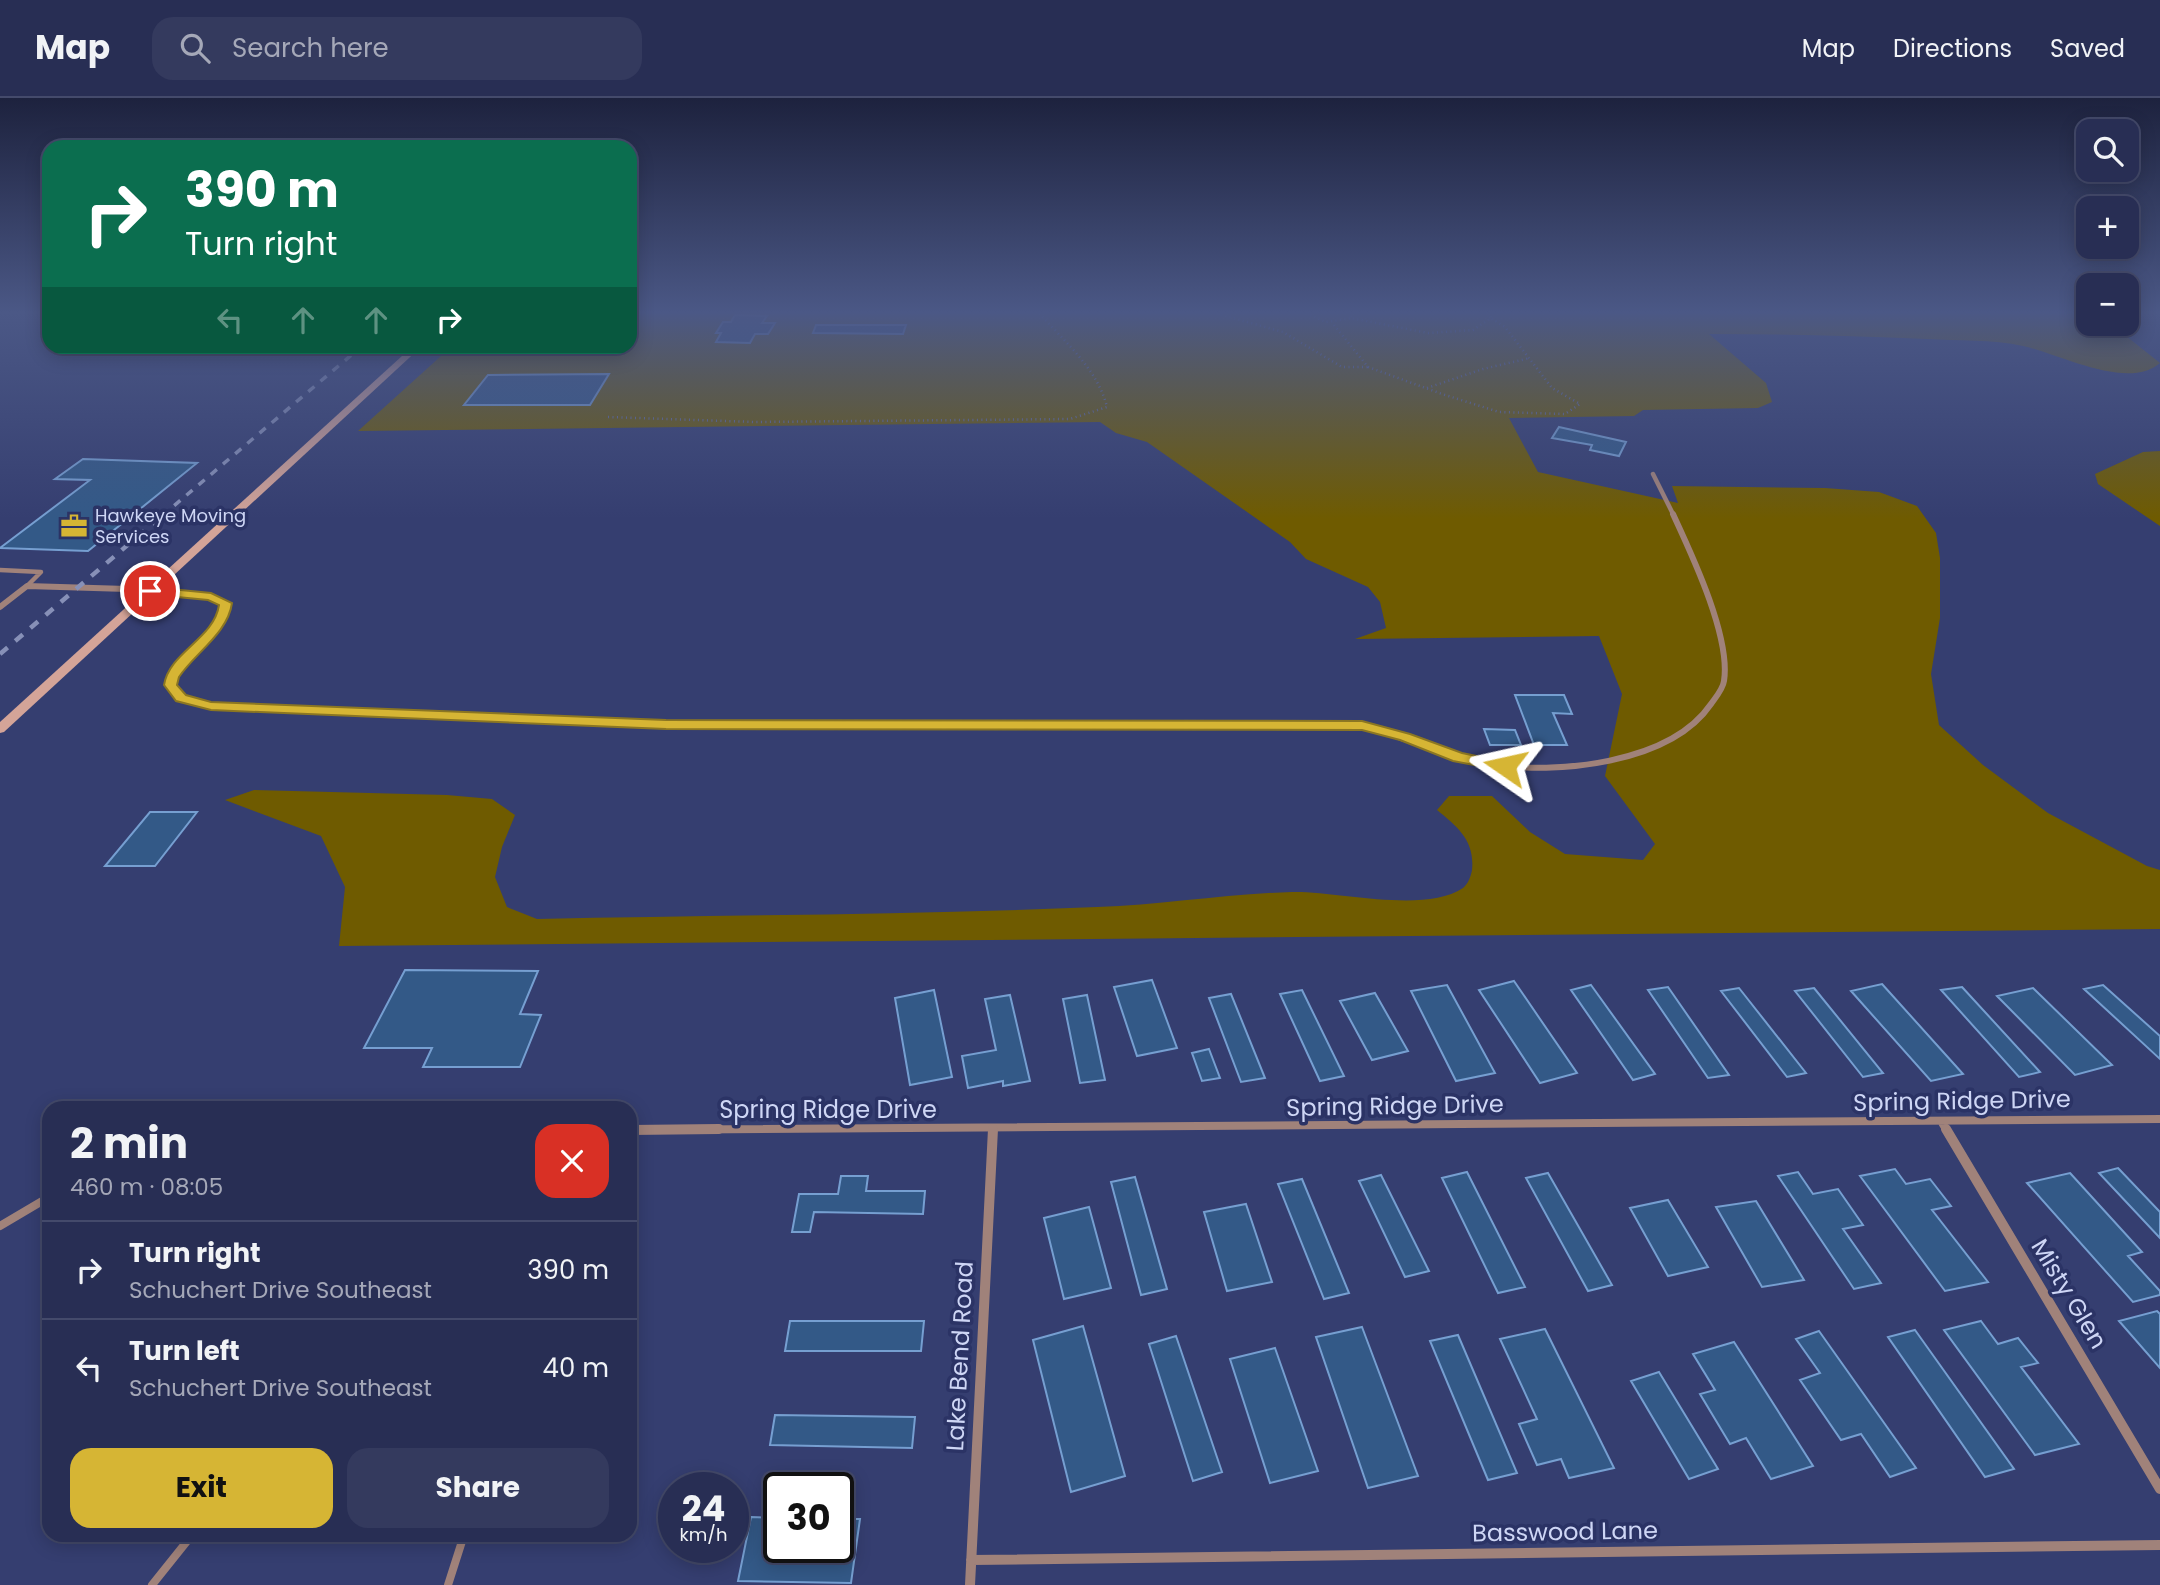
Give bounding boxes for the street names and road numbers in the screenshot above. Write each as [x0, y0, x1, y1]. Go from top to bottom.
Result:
street label: Spring Ridge Drive [1853, 1082, 2071, 1119]
street label: Spring Ridge Drive [1286, 1087, 1504, 1124]
street label: Spring Ridge Drive [719, 1093, 937, 1126]
street label: Misty Glen [2024, 1233, 2115, 1355]
street label: Lake Bend Road [938, 1260, 981, 1452]
street label: Basswood Lane [1472, 1513, 1658, 1550]

